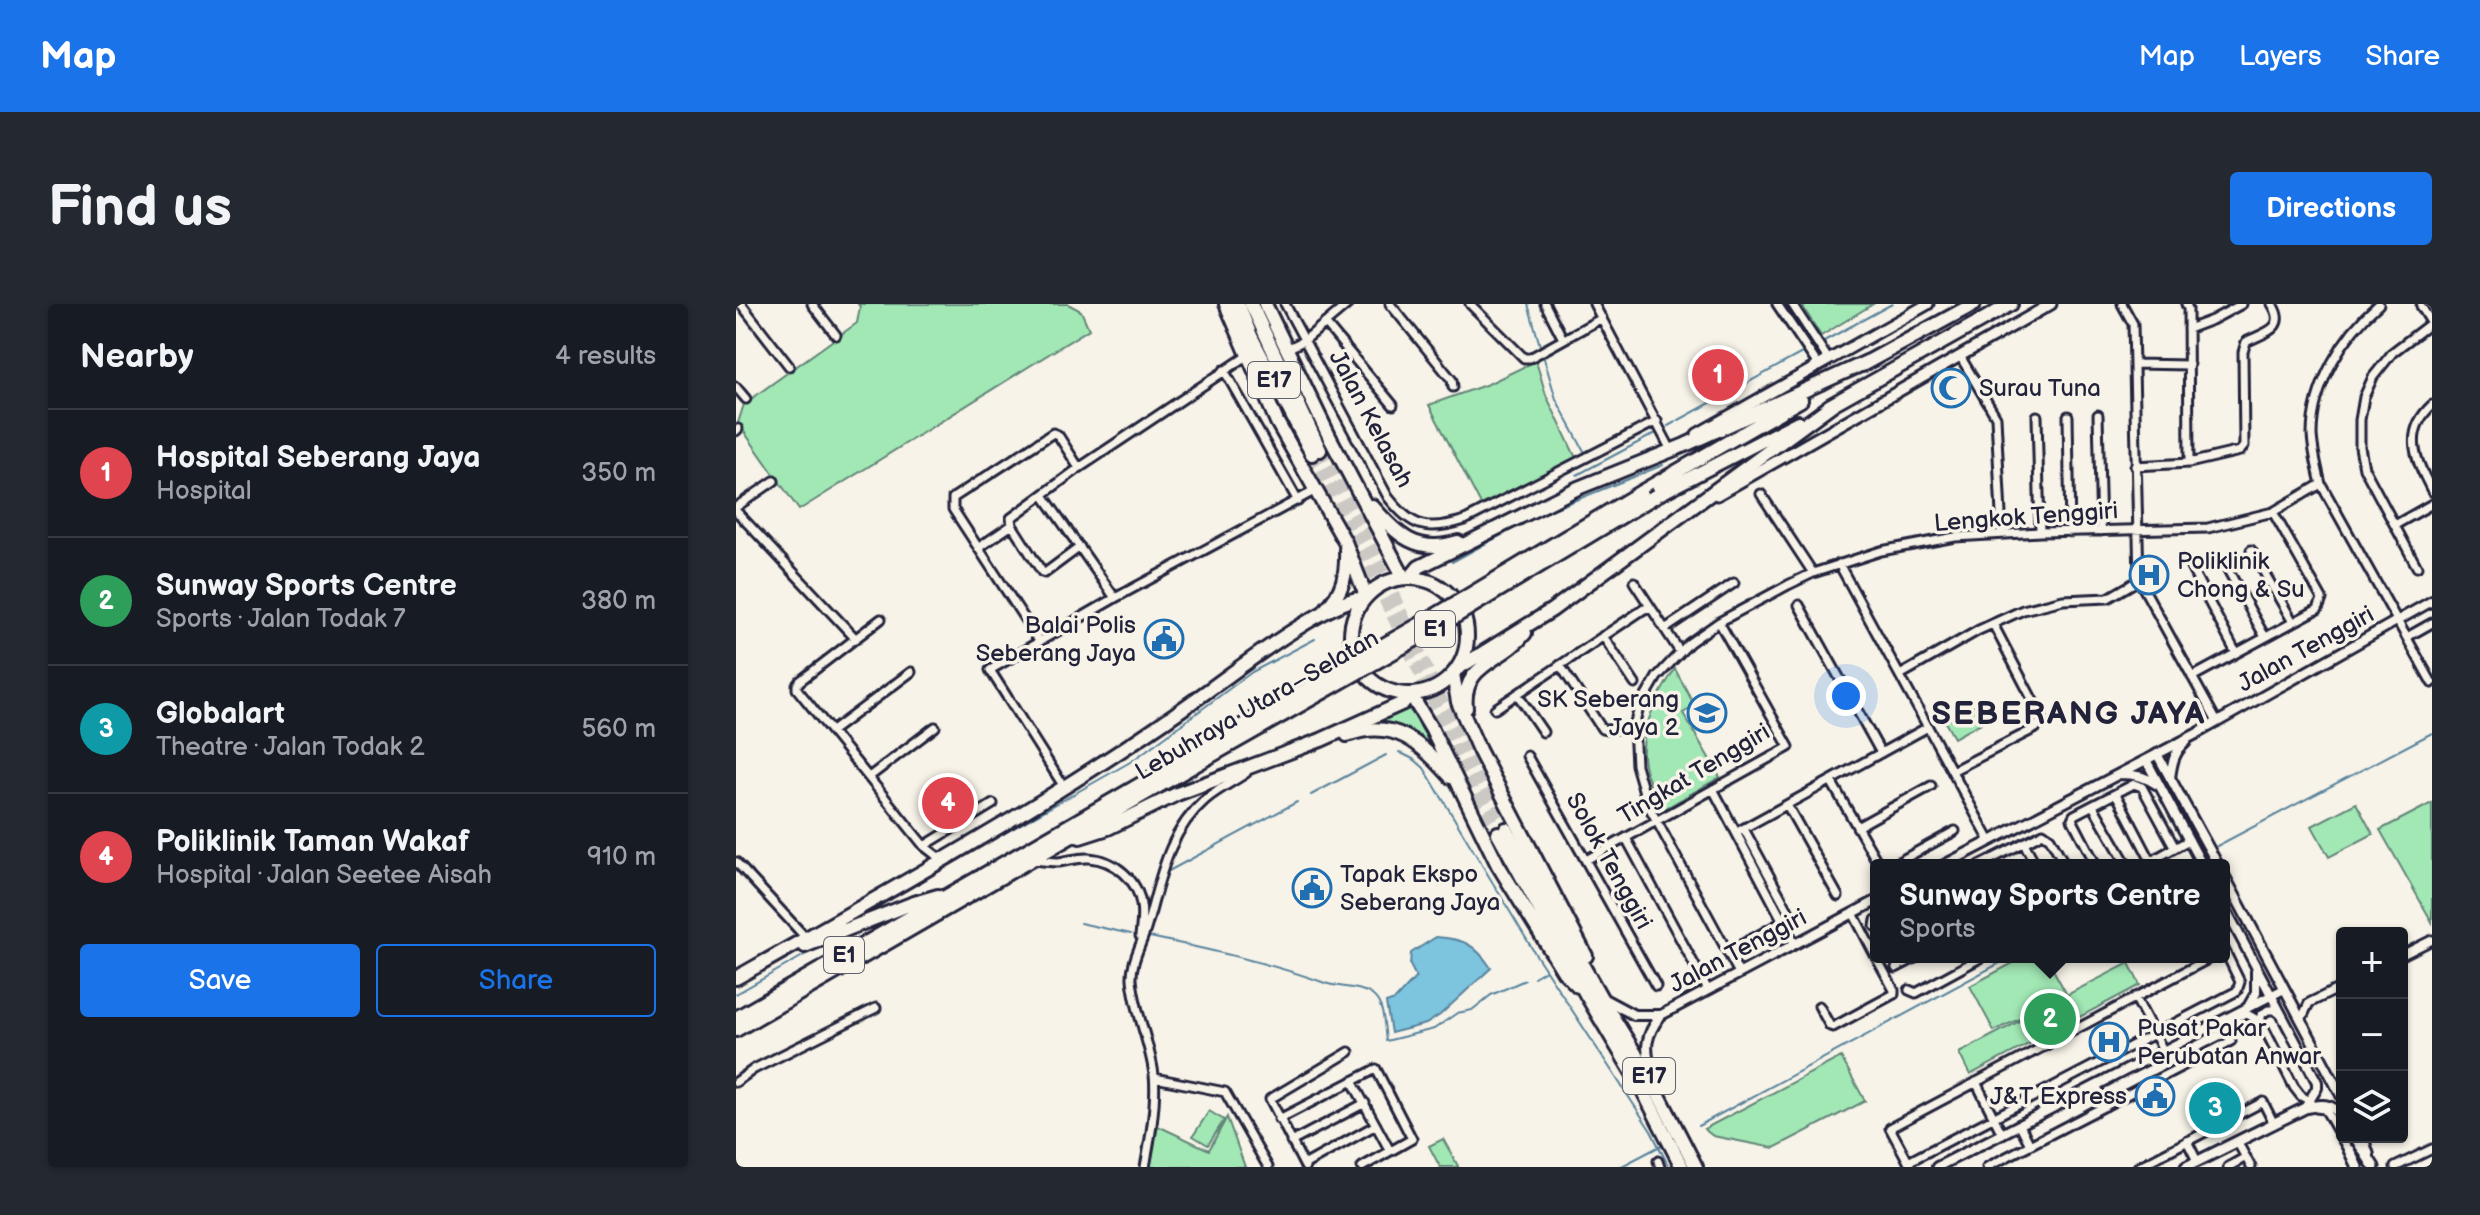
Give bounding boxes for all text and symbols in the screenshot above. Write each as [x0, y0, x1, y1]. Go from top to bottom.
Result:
text: Map [40, 34, 116, 79]
text: Map [2139, 40, 2195, 73]
text: Layers [2239, 40, 2322, 73]
text: Share [2366, 40, 2440, 73]
button: Directions [2230, 172, 2432, 245]
text: Find us [48, 175, 232, 242]
text: Nearby [80, 336, 194, 377]
text: 4 results [555, 341, 656, 372]
street label: Jalan Kelasah [1323, 345, 1419, 493]
pin: 1 [1692, 345, 1744, 405]
road number: E17 [1248, 362, 1300, 398]
mosque icon: Surau Tuna [1930, 367, 1972, 409]
place label: Surau Tuna [1979, 374, 2101, 403]
text: Hospital Seberang Jaya [156, 440, 480, 476]
text: 1 [101, 458, 111, 489]
text: 350 m [581, 458, 656, 489]
text: Hospital [156, 476, 252, 507]
street label: Lengkok Tenggiri [1933, 496, 2119, 538]
place label: Poliklinik Chong & Su [2177, 547, 2305, 604]
hospital icon: Poliklinik Chong & Su [2128, 554, 2170, 596]
text: Sunway Sports Centre [156, 568, 457, 604]
text: 2 [98, 586, 114, 617]
text: 380 m [581, 586, 656, 617]
street label: Jalan Tenggiri [2233, 600, 2379, 698]
text: Sports · Jalan Todak 7 [156, 604, 406, 635]
place label: Balai Polis Seberang Jaya [976, 611, 1136, 668]
road number: E1 [1415, 611, 1455, 647]
public building icon: Balai Polis Seberang Jaya [1143, 618, 1185, 660]
street label: Lebuhraya Utara–Selatan [1130, 623, 1384, 787]
your location [1826, 676, 1866, 716]
place label: SK Seberang Jaya 2 [1537, 685, 1679, 742]
school or university icon: SK Seberang Jaya 2 [1686, 692, 1728, 734]
district label: SEBERANG JAYA [1932, 695, 2206, 734]
text: Globalart [156, 696, 285, 732]
text: 3 [98, 714, 114, 745]
text: 560 m [581, 714, 656, 745]
street label: Tingkat Tenggiri [1613, 717, 1775, 831]
text: Theatre · Jalan Todak 2 [156, 732, 425, 763]
pin: 4 [922, 773, 974, 833]
street label: Solok Tenggiri [1560, 788, 1658, 934]
text: Poliklinik Taman Wakaf [156, 824, 470, 860]
text: 4 [98, 842, 114, 873]
text: 910 m [587, 842, 656, 873]
popup [1870, 859, 2230, 963]
text: Hospital · Jalan Seetee Aisah [156, 860, 492, 891]
place label: Tapak Ekspo Seberang Jaya [1340, 860, 1500, 917]
public building icon: Tapak Ekspo Seberang Jaya [1291, 867, 1333, 909]
text: Sunway Sports Centre [1900, 878, 2200, 914]
street label: Jalan Tenggiri [1665, 903, 1811, 999]
text: Sports [1900, 914, 1975, 945]
map controls [2336, 927, 2408, 1143]
button: + [2336, 927, 2408, 999]
road number: E1 [824, 937, 864, 973]
button: Save [80, 944, 360, 1017]
button: Share [376, 944, 656, 1017]
pin: 2 [2024, 989, 2076, 1049]
button: − [2336, 999, 2408, 1071]
place label: Pusat Pakar Perubatan Anwar [2137, 1014, 2321, 1071]
hospital icon: Pusat Pakar Perubatan Anwar [2088, 1021, 2130, 1063]
road number: E17 [1623, 1058, 1675, 1094]
button: layers [2336, 1071, 2408, 1143]
public building icon: J&T Express [2134, 1075, 2176, 1117]
pin: 3 [2189, 1078, 2241, 1138]
place label: J&T Express [1990, 1082, 2127, 1111]

